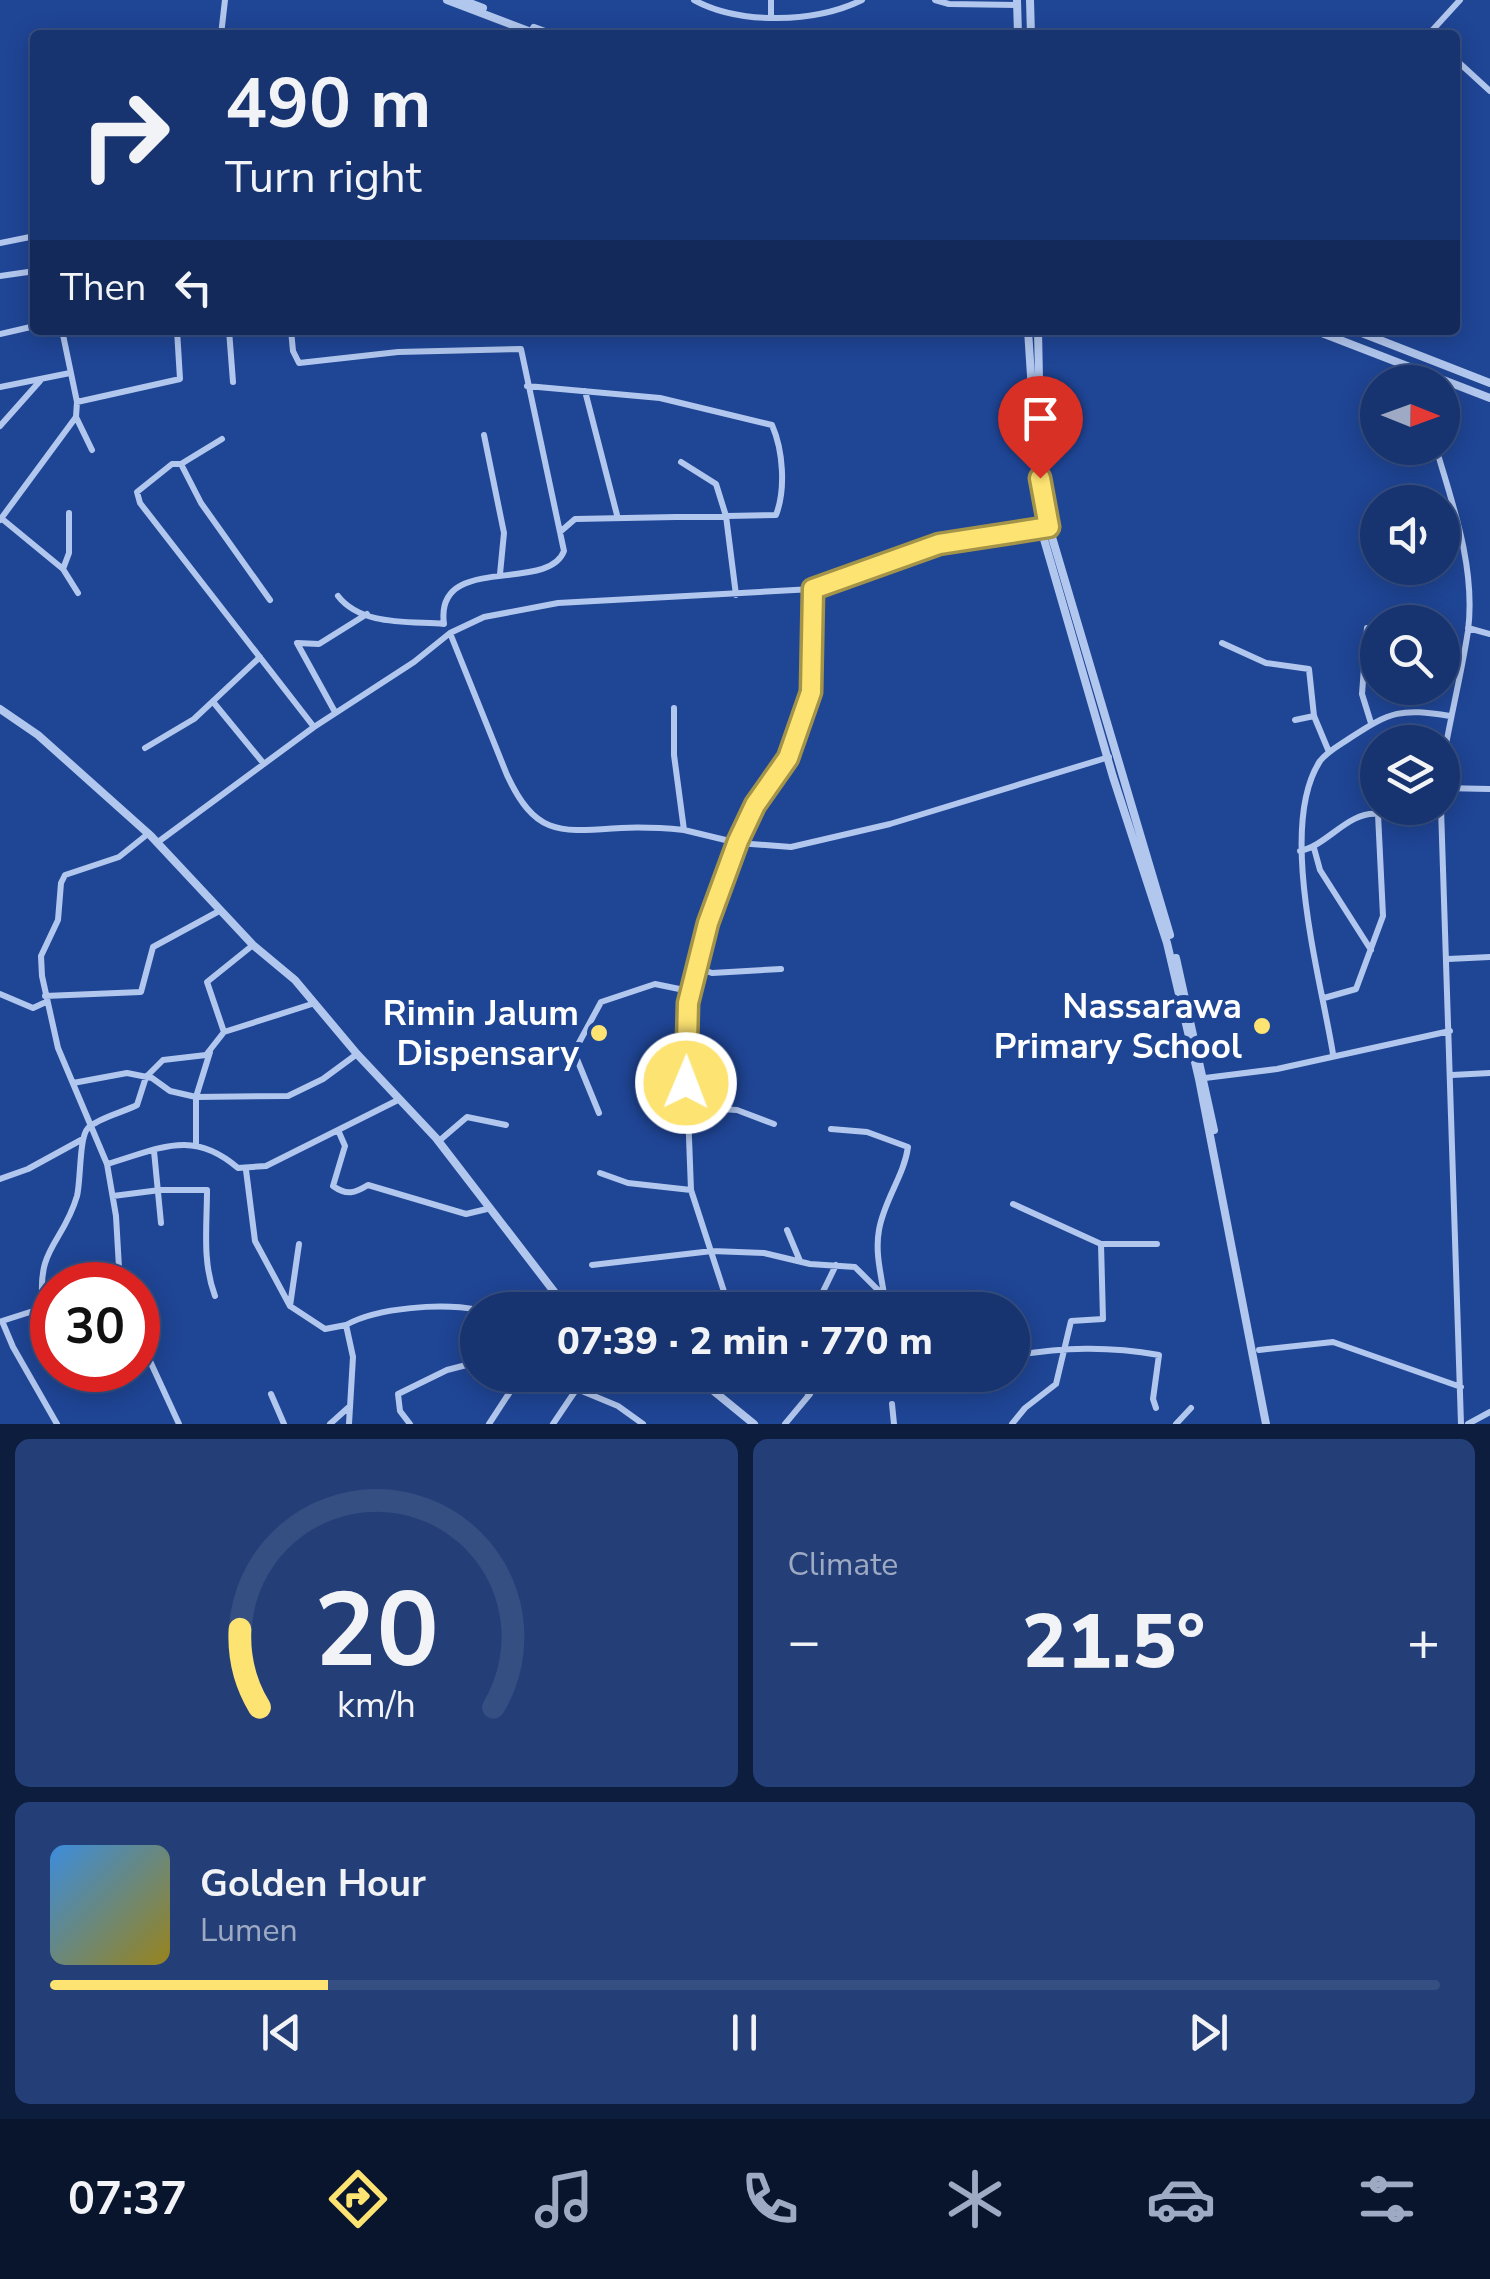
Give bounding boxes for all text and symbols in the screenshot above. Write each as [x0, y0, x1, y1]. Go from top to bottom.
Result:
text: 490 m [225, 56, 431, 152]
icon: right [60, 70, 190, 200]
text: Turn right [225, 147, 422, 208]
icon: left [166, 260, 221, 315]
text: Then [60, 262, 146, 313]
north arrow [1360, 365, 1460, 465]
map controls [1360, 365, 1460, 825]
pin [998, 376, 1083, 479]
icon: arrive [1013, 391, 1068, 446]
button: sound [1360, 485, 1460, 585]
button: search [1360, 605, 1460, 705]
button: layers [1360, 725, 1460, 825]
place label: Nassarawa Primary School [994, 983, 1242, 1070]
place label: Rimin Jalum Dispensary [383, 990, 580, 1077]
marker: Nassarawa Primary School [1251, 1015, 1273, 1037]
marker: Rimin Jalum Dispensary [588, 1022, 610, 1044]
position arrow [634, 1031, 738, 1135]
speed limit sign: 30 [30, 1262, 160, 1392]
text: 07:39 · 2 min · 770 m [557, 1316, 933, 1367]
text: Climate [788, 1543, 898, 1586]
text: 20 [314, 1560, 439, 1702]
text: 21.5° [1022, 1591, 1205, 1693]
text: − [788, 1604, 821, 1679]
text: + [1407, 1604, 1440, 1679]
text: km/h [337, 1681, 416, 1730]
text: Golden Hour [200, 1858, 426, 1909]
text: Lumen [200, 1909, 298, 1952]
icon: previous [254, 2005, 309, 2060]
icon: pause [717, 2005, 772, 2060]
icon: next [1181, 2005, 1236, 2060]
icon: directions [323, 2164, 393, 2234]
icon: music [529, 2164, 599, 2234]
icon: phone [735, 2164, 805, 2234]
icon: climate [940, 2164, 1010, 2234]
icon: car [1146, 2164, 1216, 2234]
icon: filters [1352, 2164, 1422, 2234]
text: 07:37 [68, 2169, 187, 2230]

